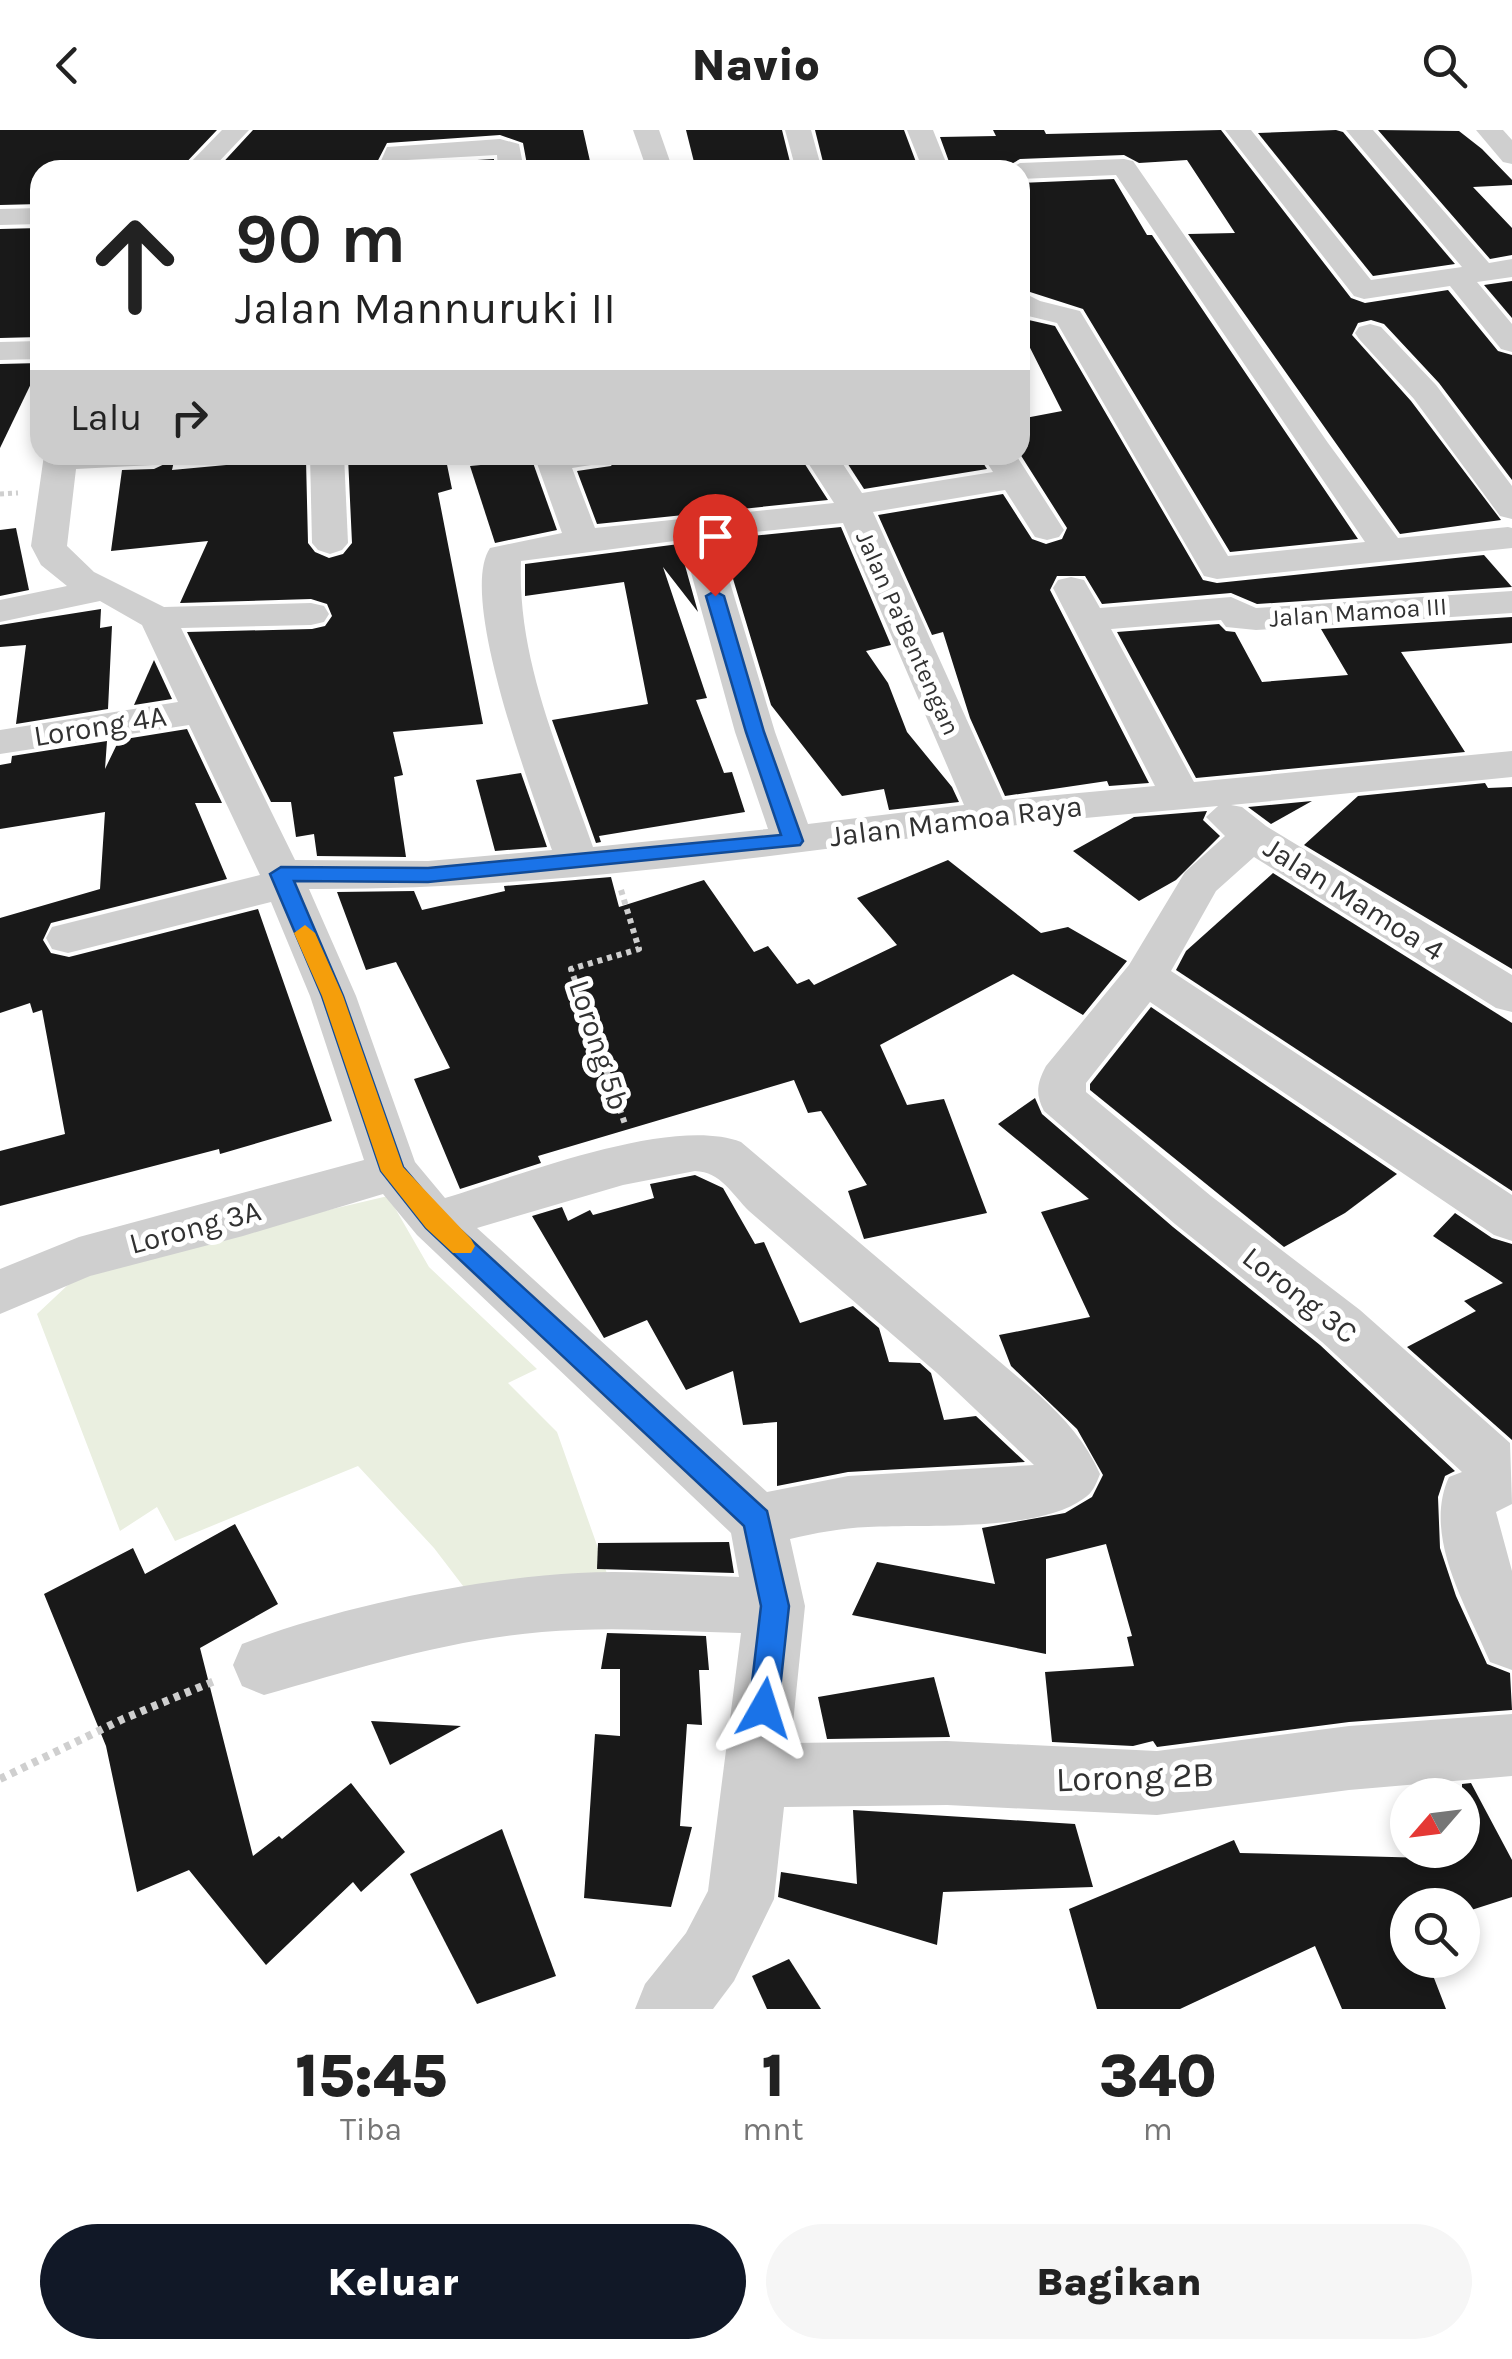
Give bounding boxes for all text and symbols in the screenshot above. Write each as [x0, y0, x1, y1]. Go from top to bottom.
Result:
icon: back [40, 38, 95, 93]
icon: search [1417, 38, 1472, 93]
text: Navio [692, 39, 820, 91]
text: 90 m [235, 198, 406, 280]
icon: ahead [70, 200, 200, 330]
text: Jalan Mannuruki II [235, 282, 616, 334]
icon: right [162, 390, 217, 445]
text: Lalu [70, 395, 142, 440]
pin [673, 494, 758, 597]
icon: arrive [688, 509, 743, 564]
street label: Jalan Pa'Bentengan [850, 526, 966, 740]
street label: Jalan Mamoa III [1268, 591, 1448, 633]
street label: Lorong 4A [31, 698, 169, 754]
street label: Jalan Mamoa Raya [828, 788, 1084, 854]
street label: Jalan Mamoa 4 [1257, 829, 1451, 969]
street label: Lorong 5b [561, 975, 637, 1115]
street label: Lorong 3A [125, 1192, 265, 1262]
street label: Lorong 3C [1235, 1239, 1365, 1351]
position arrow [712, 1656, 816, 1760]
street label: Lorong 2B [1055, 1754, 1215, 1800]
north arrow [1390, 1778, 1480, 1868]
map controls [1390, 1778, 1480, 1978]
button: search [1390, 1888, 1480, 1978]
text: 15:45 [295, 2041, 447, 2111]
text: 1 [761, 2041, 785, 2111]
text: 340 [1099, 2041, 1217, 2111]
text: Tiba [340, 2111, 402, 2148]
text: mnt [742, 2111, 804, 2148]
text: m [1143, 2111, 1173, 2148]
button: Keluar [40, 2224, 746, 2339]
button: Bagikan [766, 2224, 1472, 2339]

